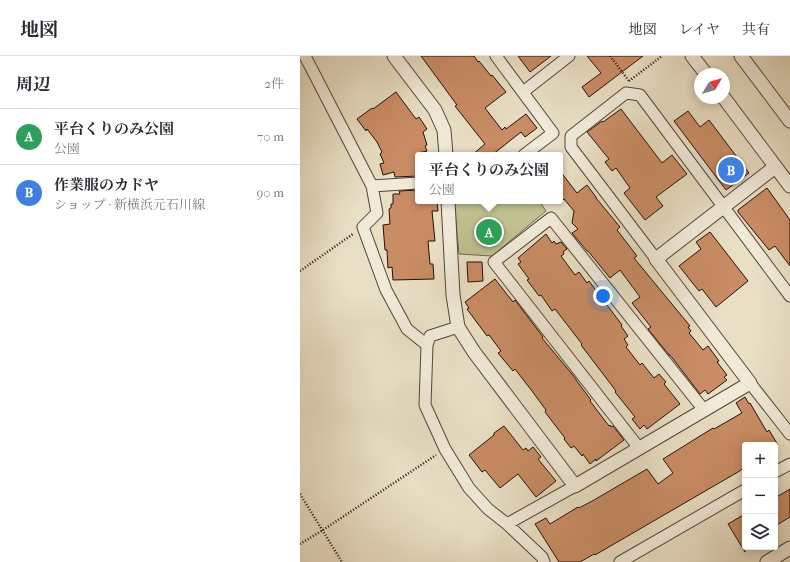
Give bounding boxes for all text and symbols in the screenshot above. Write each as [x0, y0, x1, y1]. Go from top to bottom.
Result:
text: 地図 [20, 19, 58, 41]
text: 地図 [629, 21, 657, 38]
text: レイヤ [679, 21, 720, 38]
text: 共有 [742, 21, 770, 38]
north arrow [694, 68, 730, 104]
text: 周辺 [16, 74, 50, 94]
text: 2件 [264, 76, 284, 91]
text: 平台くりのみ公園 [54, 120, 174, 138]
text: A [25, 129, 33, 144]
text: 70 m [257, 129, 284, 144]
text: 公園 [54, 141, 80, 156]
popup [415, 152, 563, 204]
pin: B [718, 155, 744, 185]
text: 平台くりのみ公園 [429, 161, 549, 179]
text: 作業服のカドヤ [54, 176, 159, 194]
text: 公園 [429, 182, 455, 197]
text: B [25, 185, 33, 200]
text: 90 m [256, 185, 284, 200]
text: ショップ · 新横浜元石川線 [54, 197, 205, 212]
pin: A [476, 217, 502, 247]
your location [593, 286, 613, 306]
map controls [742, 442, 778, 550]
button: + [742, 442, 778, 478]
button: − [742, 478, 778, 514]
button: layers [742, 514, 778, 550]

